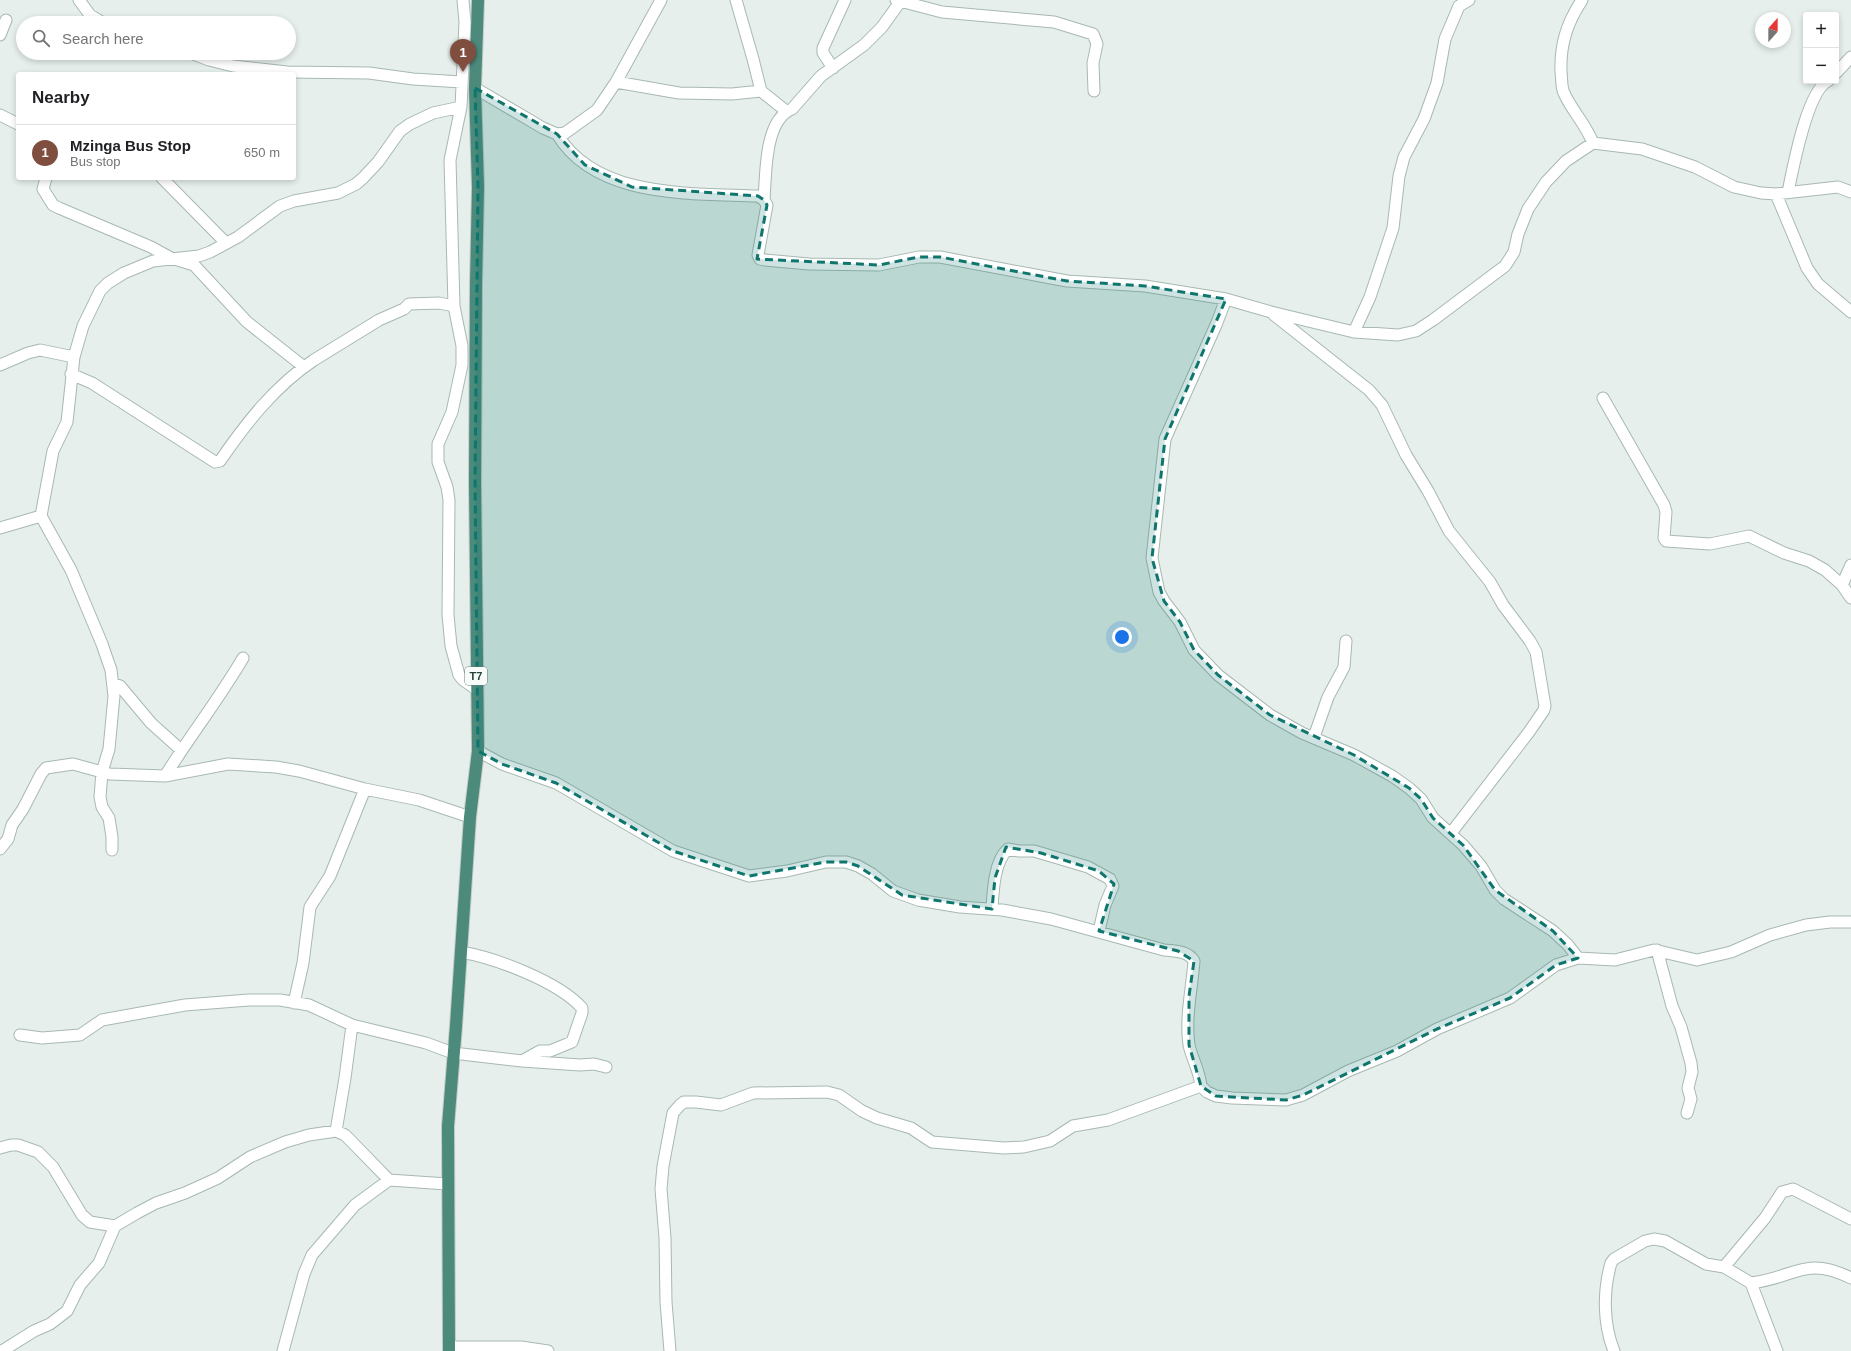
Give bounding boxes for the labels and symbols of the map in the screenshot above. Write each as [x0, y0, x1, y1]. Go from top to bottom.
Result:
north arrow [1755, 12, 1791, 48]
pin: 1 [450, 39, 476, 72]
your location [1112, 627, 1132, 647]
road number: T7 [465, 667, 487, 685]

